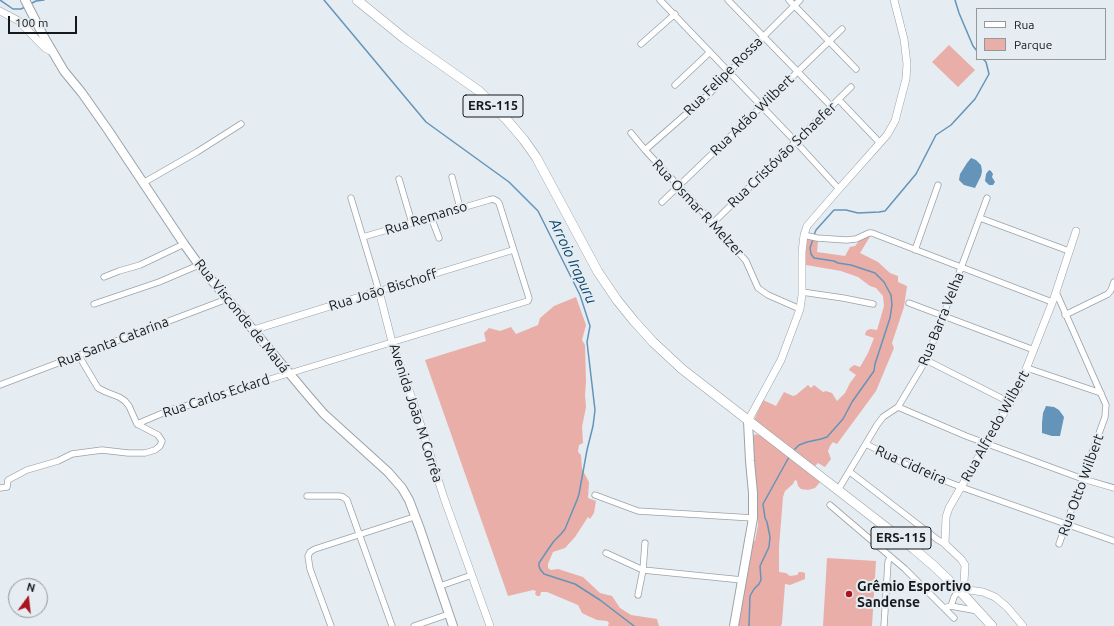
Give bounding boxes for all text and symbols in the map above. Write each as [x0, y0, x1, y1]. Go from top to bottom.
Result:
scale bar [10, 8, 79, 34]
legend [976, 8, 1106, 60]
text: 100 m [15, 16, 48, 29]
text: Rua [1014, 18, 1035, 31]
street label: Rua Felipe Rossa [680, 33, 766, 119]
text: Parque [1014, 38, 1052, 51]
street label: Rua Adão Wilbert [707, 71, 797, 159]
road number: ERS-115 [463, 95, 523, 117]
street label: Rua Cristóvão Schaefer [724, 99, 840, 211]
street label: Rua Osmar R Melzer [649, 156, 747, 260]
street label: Rua Remanso [383, 198, 469, 238]
water label: Arroio Irapuru [545, 216, 601, 306]
street label: Rua Visconde de Mauá [191, 256, 293, 376]
street label: Rua João Bischoff [327, 266, 439, 314]
street label: Rua Barra Velha [915, 270, 967, 368]
street label: Rua Santa Catarina [55, 313, 171, 371]
street label: Avenida João M Corrêa [386, 342, 446, 484]
street label: Rua Alfredo Wilbert [957, 367, 1033, 485]
street label: Rua Carlos Eckard [160, 371, 272, 421]
street label: Rua Otto Wilbert [1055, 432, 1107, 538]
street label: Rua Cidreira [873, 442, 949, 488]
road number: ERS-115 [871, 527, 931, 549]
north arrow [8, 578, 48, 618]
place label: Grêmio Esportivo Sandense [857, 578, 971, 610]
text: N [25, 581, 36, 594]
marker: Grêmio Esportivo Sandense [844, 589, 854, 599]

